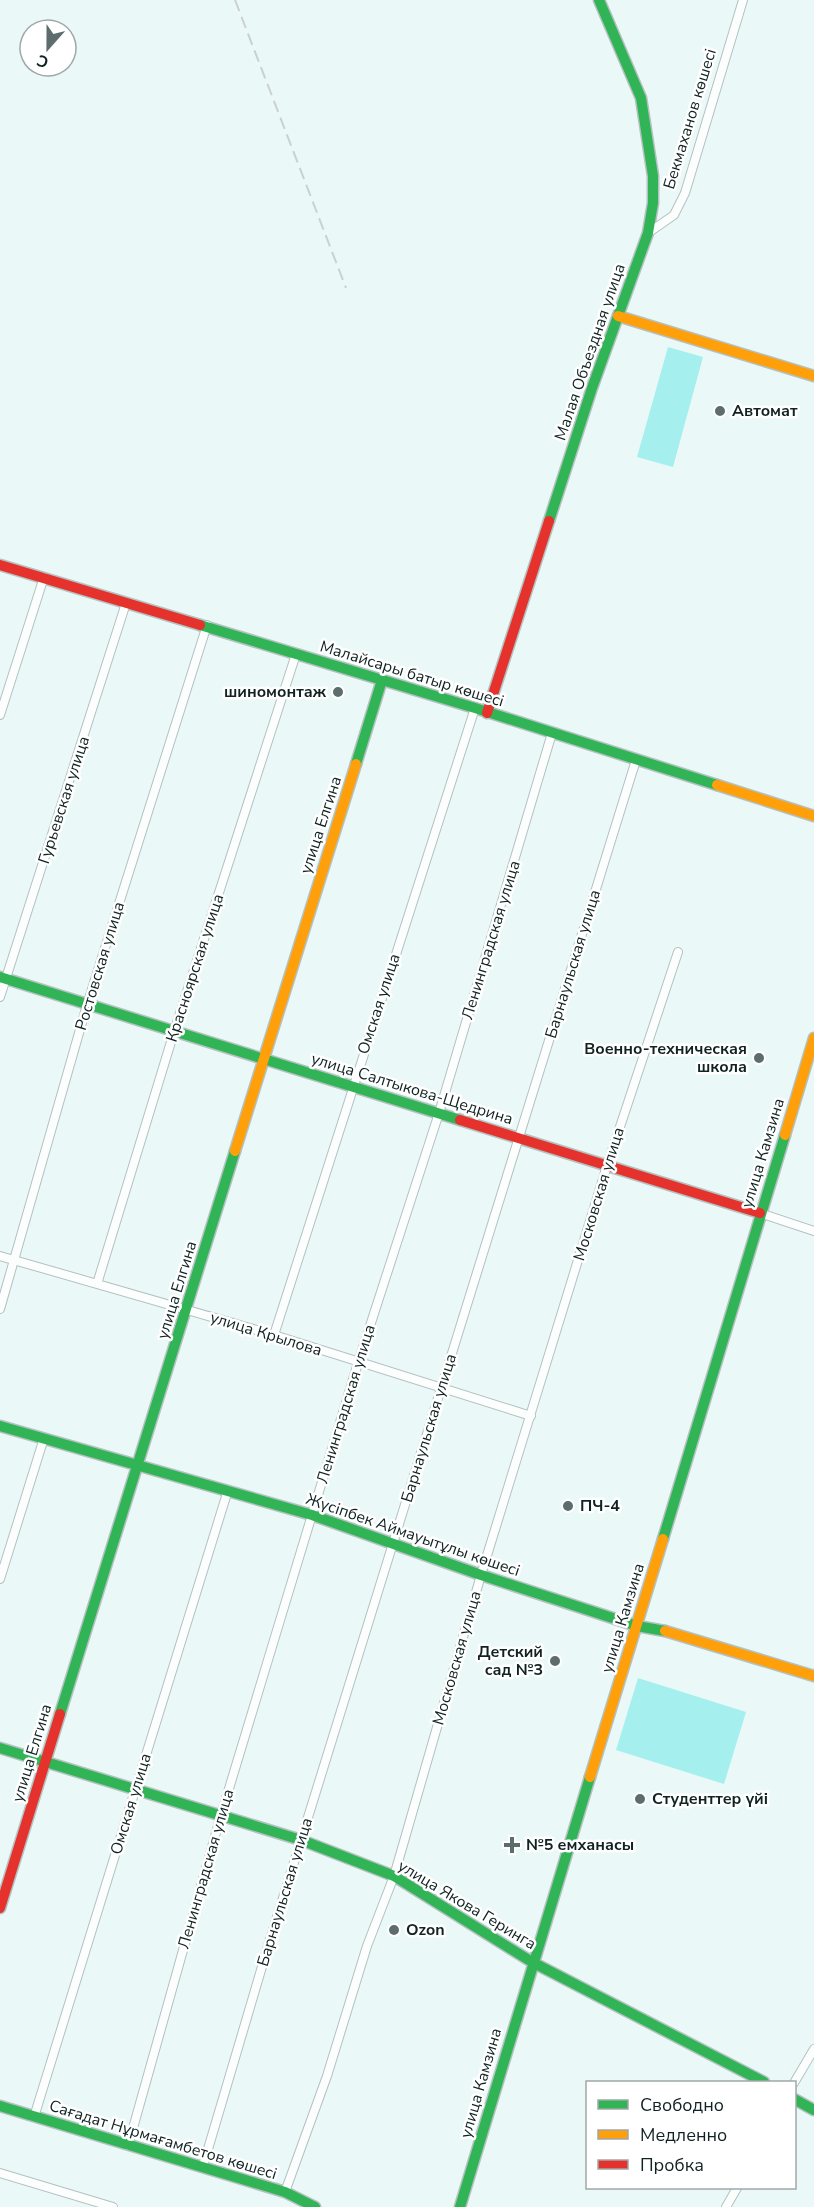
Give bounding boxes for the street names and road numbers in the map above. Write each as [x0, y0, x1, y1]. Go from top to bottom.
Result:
street label: Бекмаханов көшесі [658, 46, 722, 192]
street label: Малая Объездная улица [549, 261, 631, 443]
street label: Малайсары батыр көшесі [317, 636, 507, 712]
street label: Гурьевская улица [33, 733, 95, 867]
street label: улица Елгина [295, 773, 347, 877]
street label: Ленинградская улица [456, 858, 526, 1022]
street label: Барнаульская улица [540, 887, 606, 1041]
street label: Красноярская улица [161, 891, 229, 1045]
street label: Ростовская улица [70, 899, 130, 1033]
street label: Омская улица [352, 951, 406, 1057]
street label: улица Салтыкова-Щедрина [308, 1048, 516, 1130]
street label: улица Камзина [736, 1096, 790, 1210]
street label: Московская улица [568, 1125, 630, 1263]
street label: улица Елгина [152, 1238, 202, 1342]
street label: улица Крылова [207, 1307, 325, 1361]
street label: Ленинградская улица [311, 1322, 381, 1486]
street label: Барнаульская улица [396, 1351, 462, 1505]
street label: Жүсіпбек Аймауытұлы көшесі [303, 1488, 523, 1582]
street label: улица Камзина [596, 1561, 650, 1675]
street label: Московская улица [427, 1588, 487, 1728]
street label: улица Елгина [7, 1701, 57, 1805]
street label: Омская улица [105, 1751, 157, 1857]
street label: Ленинградская улица [173, 1787, 239, 1951]
street label: Барнаульская улица [252, 1815, 318, 1969]
street label: улица Якова Геринга [394, 1855, 540, 1955]
street label: улица Камзина [455, 2025, 507, 2141]
street label: Сағадат Нұрмағамбетов көшесі [46, 2095, 280, 2185]

